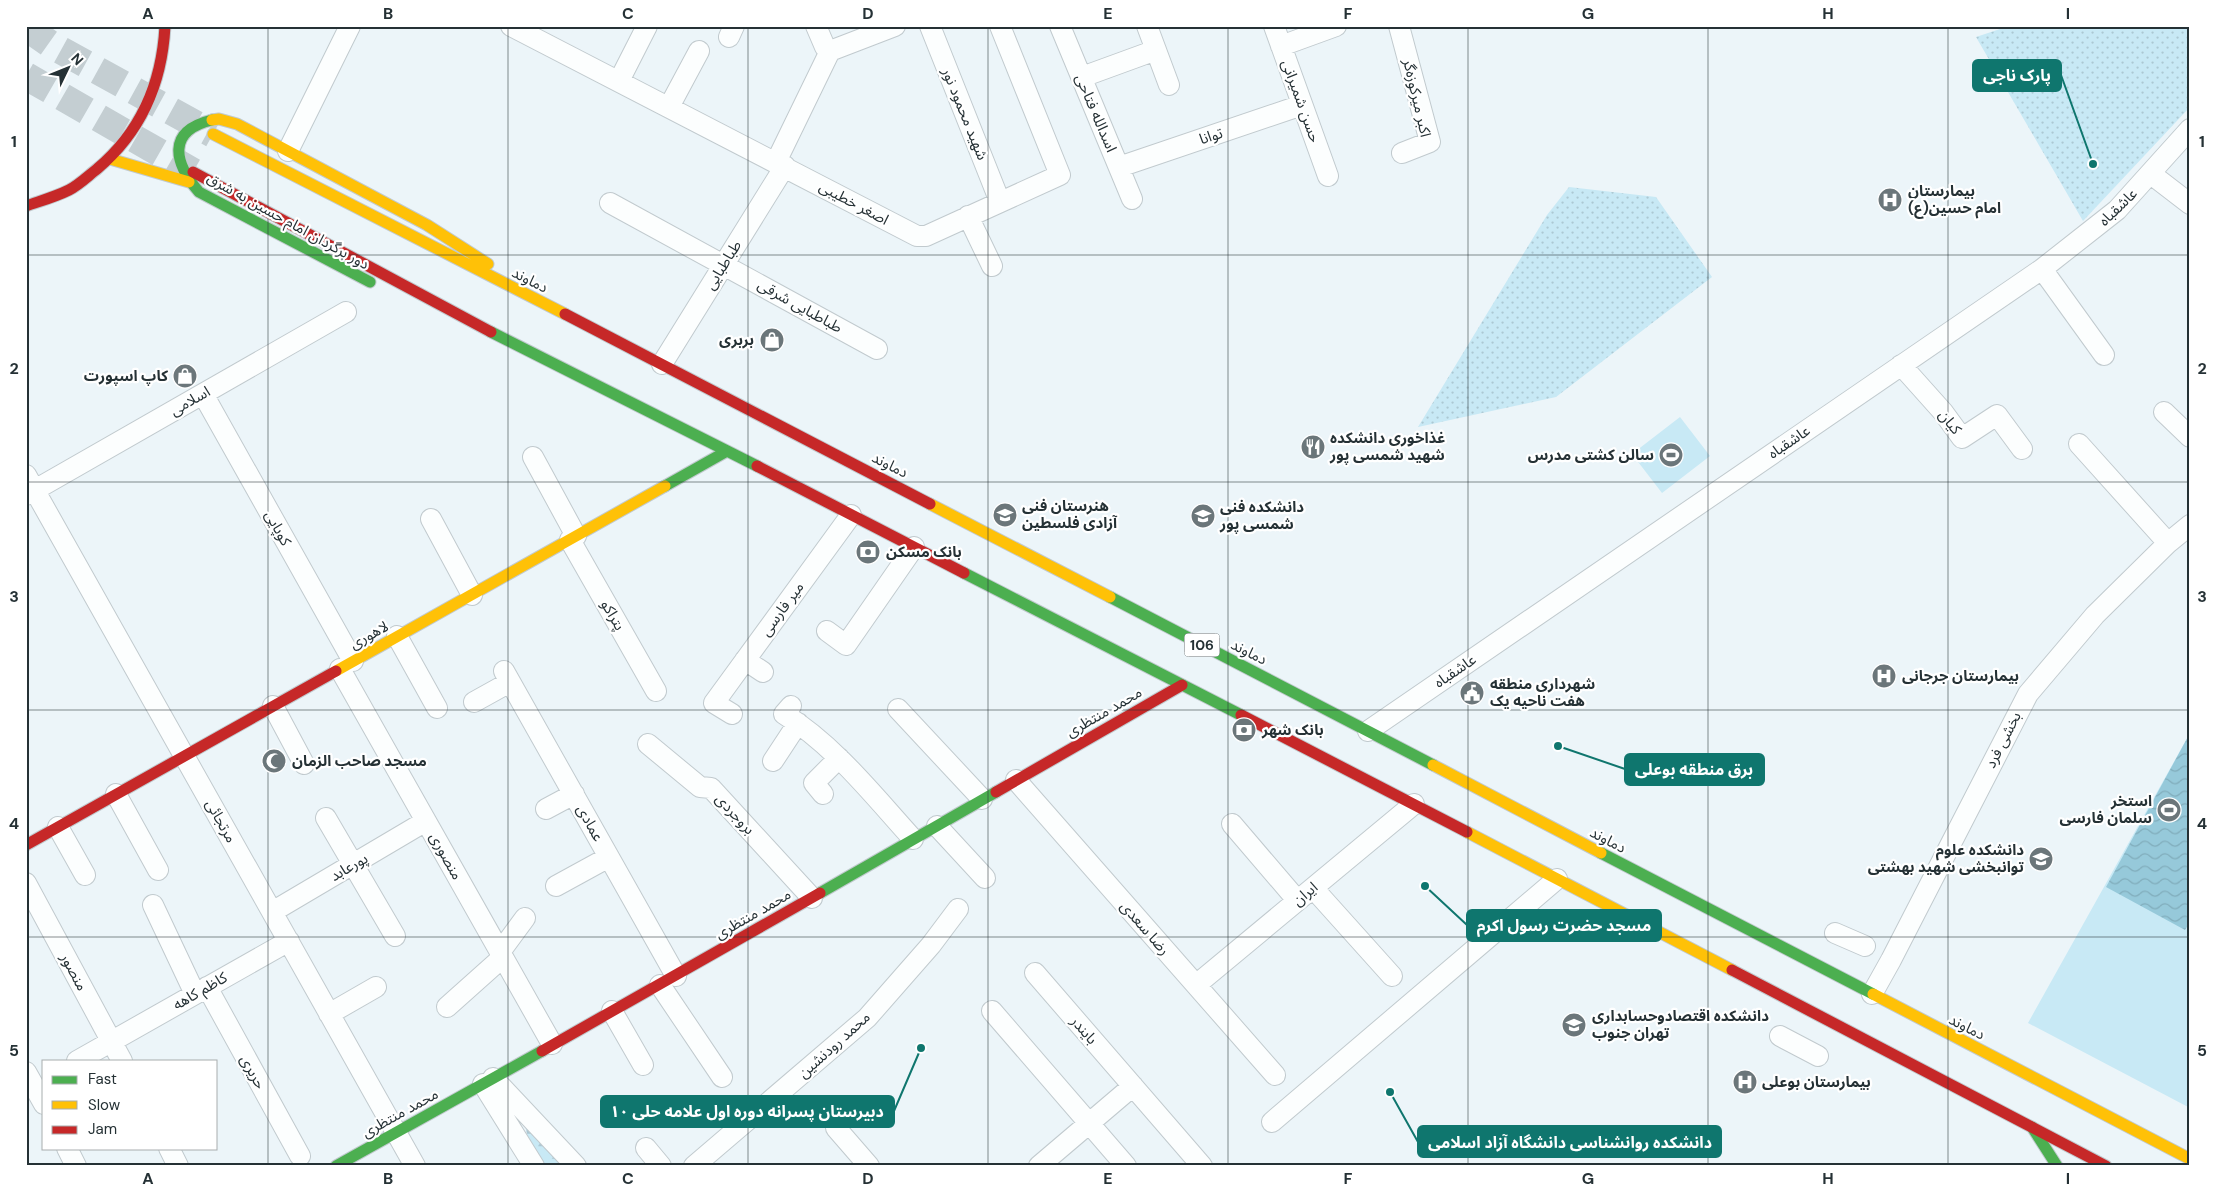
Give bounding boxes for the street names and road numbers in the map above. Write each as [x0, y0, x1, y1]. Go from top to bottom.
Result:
street label: اکبر میرکوزه‌گر [1398, 56, 1436, 139]
street label: حسن شمیرانی [1277, 57, 1325, 145]
street label: شهید محمود نور [937, 64, 993, 163]
street label: اسدالله فتاحی [1071, 71, 1121, 155]
street label: توانا [1197, 123, 1225, 149]
street label: دور برگردان امام حسین به شرق [203, 168, 373, 275]
street label: اصغر خطیبی [816, 176, 892, 230]
street label: عاشقباه [2094, 183, 2142, 230]
street label: طباطبایی [700, 236, 746, 294]
street label: دماوند [508, 262, 552, 298]
street label: طباطبایی شرقی [754, 275, 846, 337]
street label: اسلامی [166, 382, 214, 420]
street label: کیان [1934, 405, 1967, 439]
street label: عاشقباه [1764, 420, 1814, 463]
street label: دماوند [868, 447, 912, 483]
street label: کوپایی [260, 507, 296, 550]
street label: میر فارسی [756, 578, 808, 640]
street label: پتراکو [596, 596, 630, 634]
street label: لاهوری [346, 616, 392, 654]
road number: 106 [1184, 634, 1220, 656]
street label: دماوند [1227, 634, 1271, 670]
street label: عاشقباه [1430, 649, 1480, 692]
street label: محمد منتظری [1062, 682, 1146, 742]
street label: بخشی فرد [1980, 708, 2026, 772]
street label: بروجردی [711, 789, 759, 839]
street label: مرتجائی [201, 796, 241, 846]
street label: عمادی [572, 801, 608, 845]
street label: دماوند [1586, 822, 1630, 858]
street label: منصوری [425, 829, 467, 883]
street label: پورعابد [326, 848, 372, 886]
street label: ایران [1288, 878, 1322, 910]
street label: محمد منتظری [711, 884, 795, 944]
street label: رضا سعدی [1116, 897, 1174, 959]
street label: منصور [55, 949, 92, 994]
street label: کاظم کاهه [169, 967, 232, 1015]
street label: محمد رودنشین [794, 1007, 874, 1083]
street label: دماوند [1945, 1009, 1989, 1045]
street label: بایندر [1065, 1011, 1102, 1048]
street label: حریری [235, 1051, 271, 1093]
street label: محمد منتظری [358, 1084, 442, 1142]

